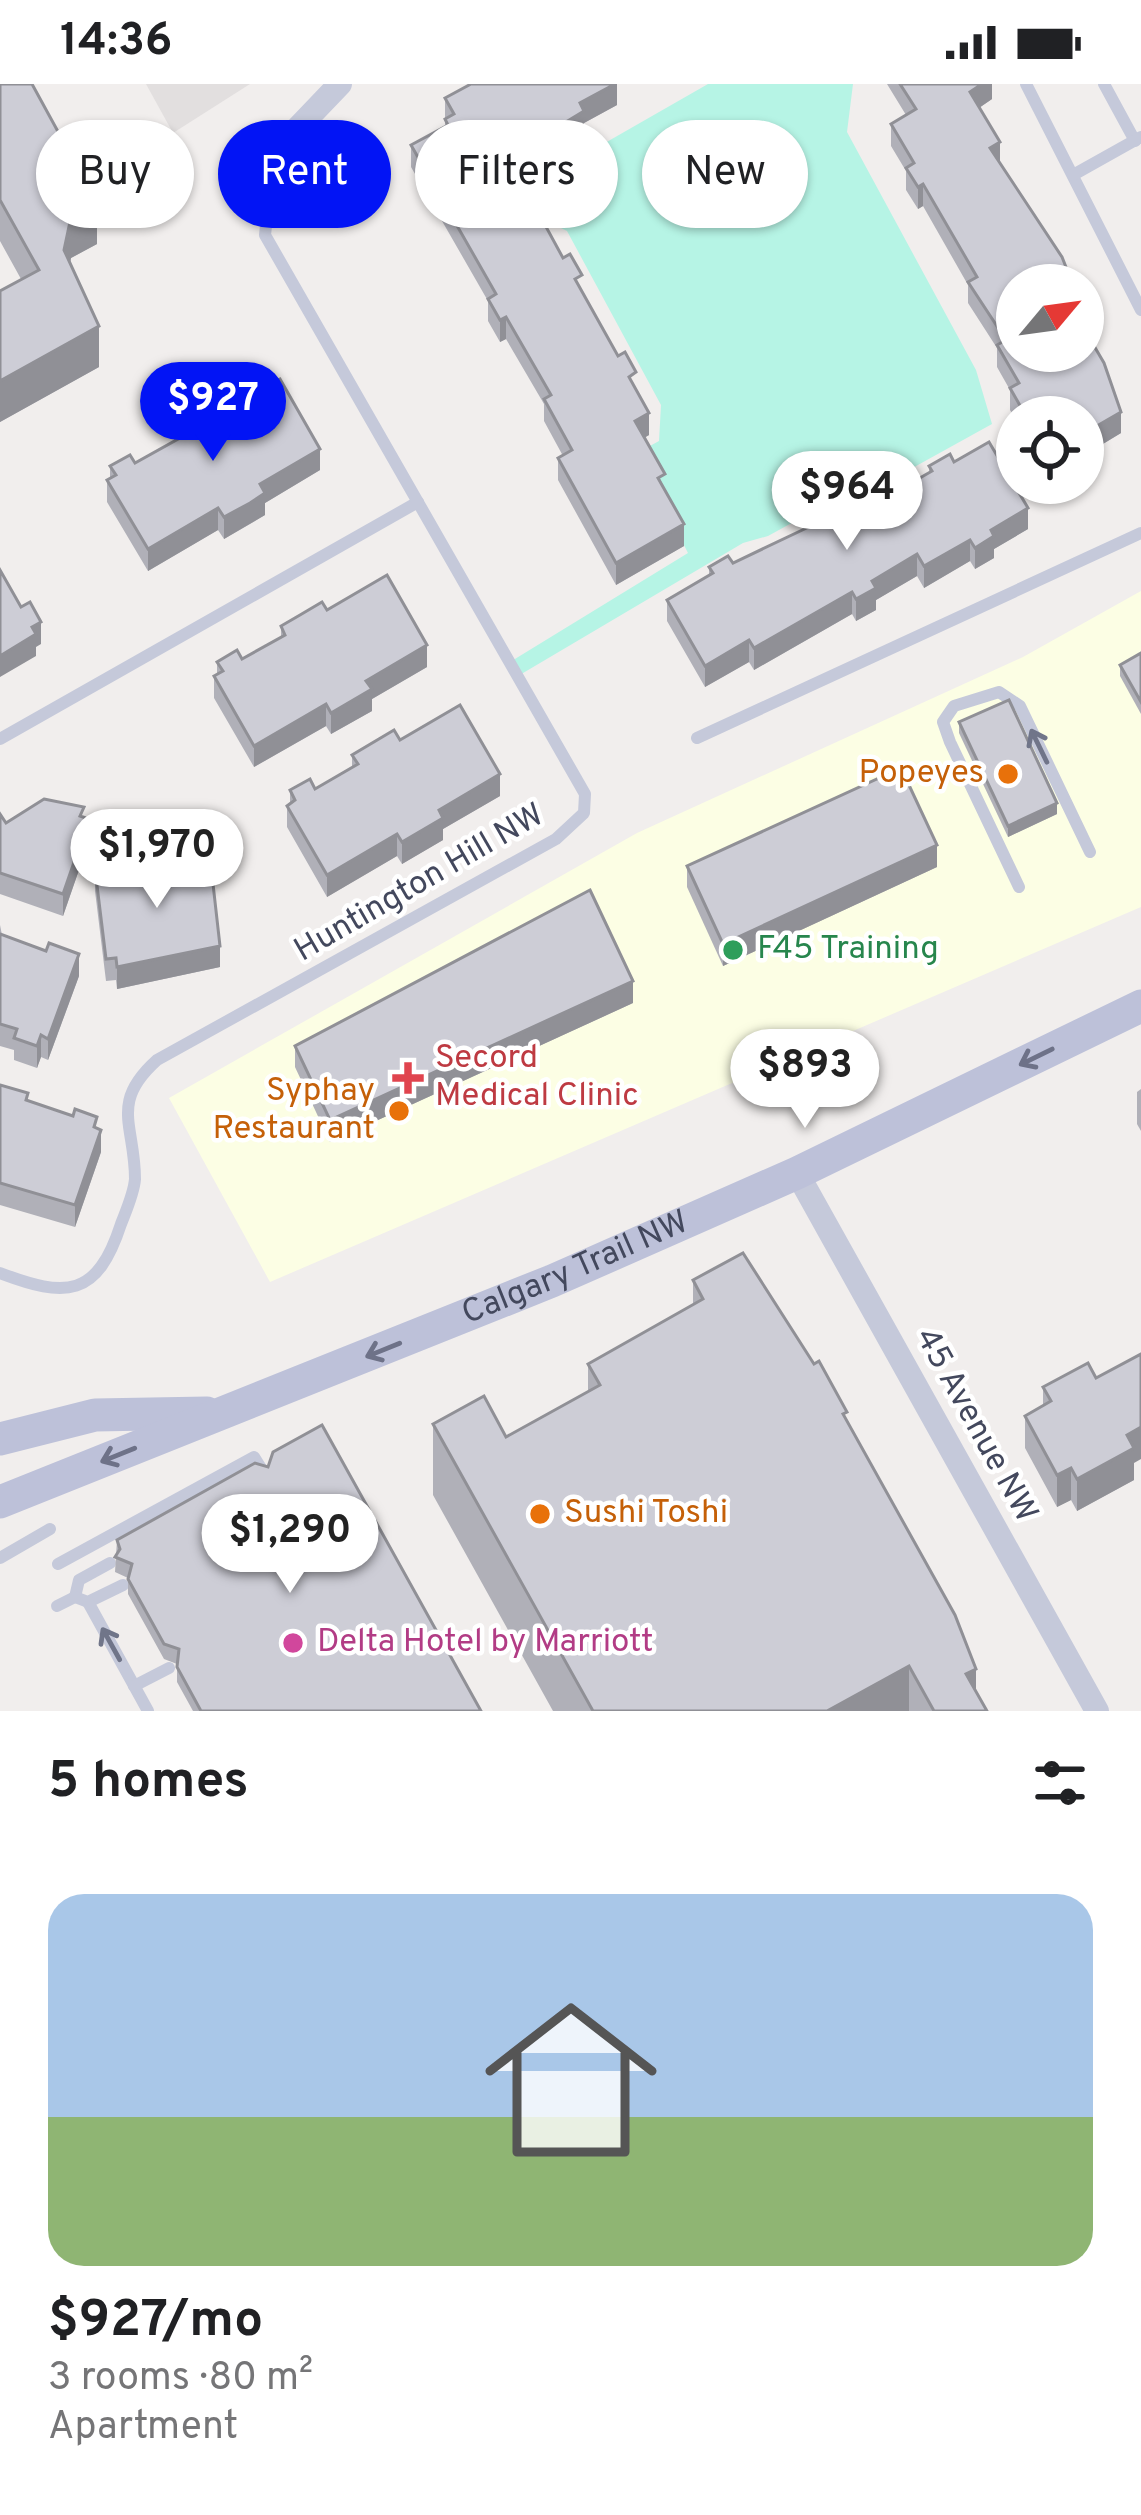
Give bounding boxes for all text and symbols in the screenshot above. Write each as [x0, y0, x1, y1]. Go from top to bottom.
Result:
text: 14:36 [60, 14, 173, 71]
chip: Buy [36, 120, 194, 228]
chip: Rent [218, 120, 391, 228]
chip: Filters [415, 120, 618, 228]
chip: New [642, 120, 808, 228]
north arrow [996, 264, 1104, 372]
map controls [996, 264, 1104, 504]
pin: $927 [142, 362, 284, 464]
text: $927 [167, 376, 259, 425]
button: locate [996, 396, 1104, 504]
pin: $964 [776, 451, 918, 553]
text: $964 [799, 465, 895, 514]
one-way arrow [1027, 729, 1049, 765]
place label: Popeyes [858, 753, 984, 795]
marker: Popeyes [995, 761, 1021, 787]
street label: Huntington Hill NW [287, 795, 553, 973]
pin: $1,970 [59, 809, 255, 911]
text: $1,970 [97, 823, 217, 872]
place label: F45 Training [757, 929, 939, 971]
marker: F45 Training [720, 937, 746, 963]
pin: $893 [734, 1029, 876, 1131]
place label: Secord Medical Clinic [435, 1038, 639, 1118]
text: $893 [757, 1043, 853, 1092]
one-way arrow [1019, 1047, 1054, 1070]
marker: Secord Medical Clinic [392, 1062, 424, 1094]
place label: Syphay Restaurant [212, 1071, 375, 1151]
marker: Syphay Restaurant [386, 1098, 412, 1124]
street label: Calgary Trail NW [456, 1202, 696, 1336]
street label: 45 Avenue NW [904, 1321, 1046, 1531]
one-way arrow [365, 1341, 402, 1362]
one-way arrow [100, 1446, 137, 1468]
place label: Sushi Toshi [564, 1493, 728, 1535]
pin: $1,290 [192, 1494, 388, 1596]
marker: Sushi Toshi [527, 1501, 553, 1527]
text: $1,290 [229, 1508, 351, 1557]
place label: Delta Hotel by Marriott [317, 1622, 654, 1664]
one-way arrow [99, 1628, 123, 1663]
marker: Delta Hotel by Marriott [280, 1630, 306, 1656]
icon: filters [1027, 1750, 1093, 1816]
text: 5 homes [48, 1751, 249, 1816]
icon: home [463, 1972, 679, 2188]
text: $927/mo [48, 2290, 263, 2355]
text: 3 rooms · 80 m² [48, 2355, 313, 2404]
text: Apartment [48, 2404, 238, 2453]

